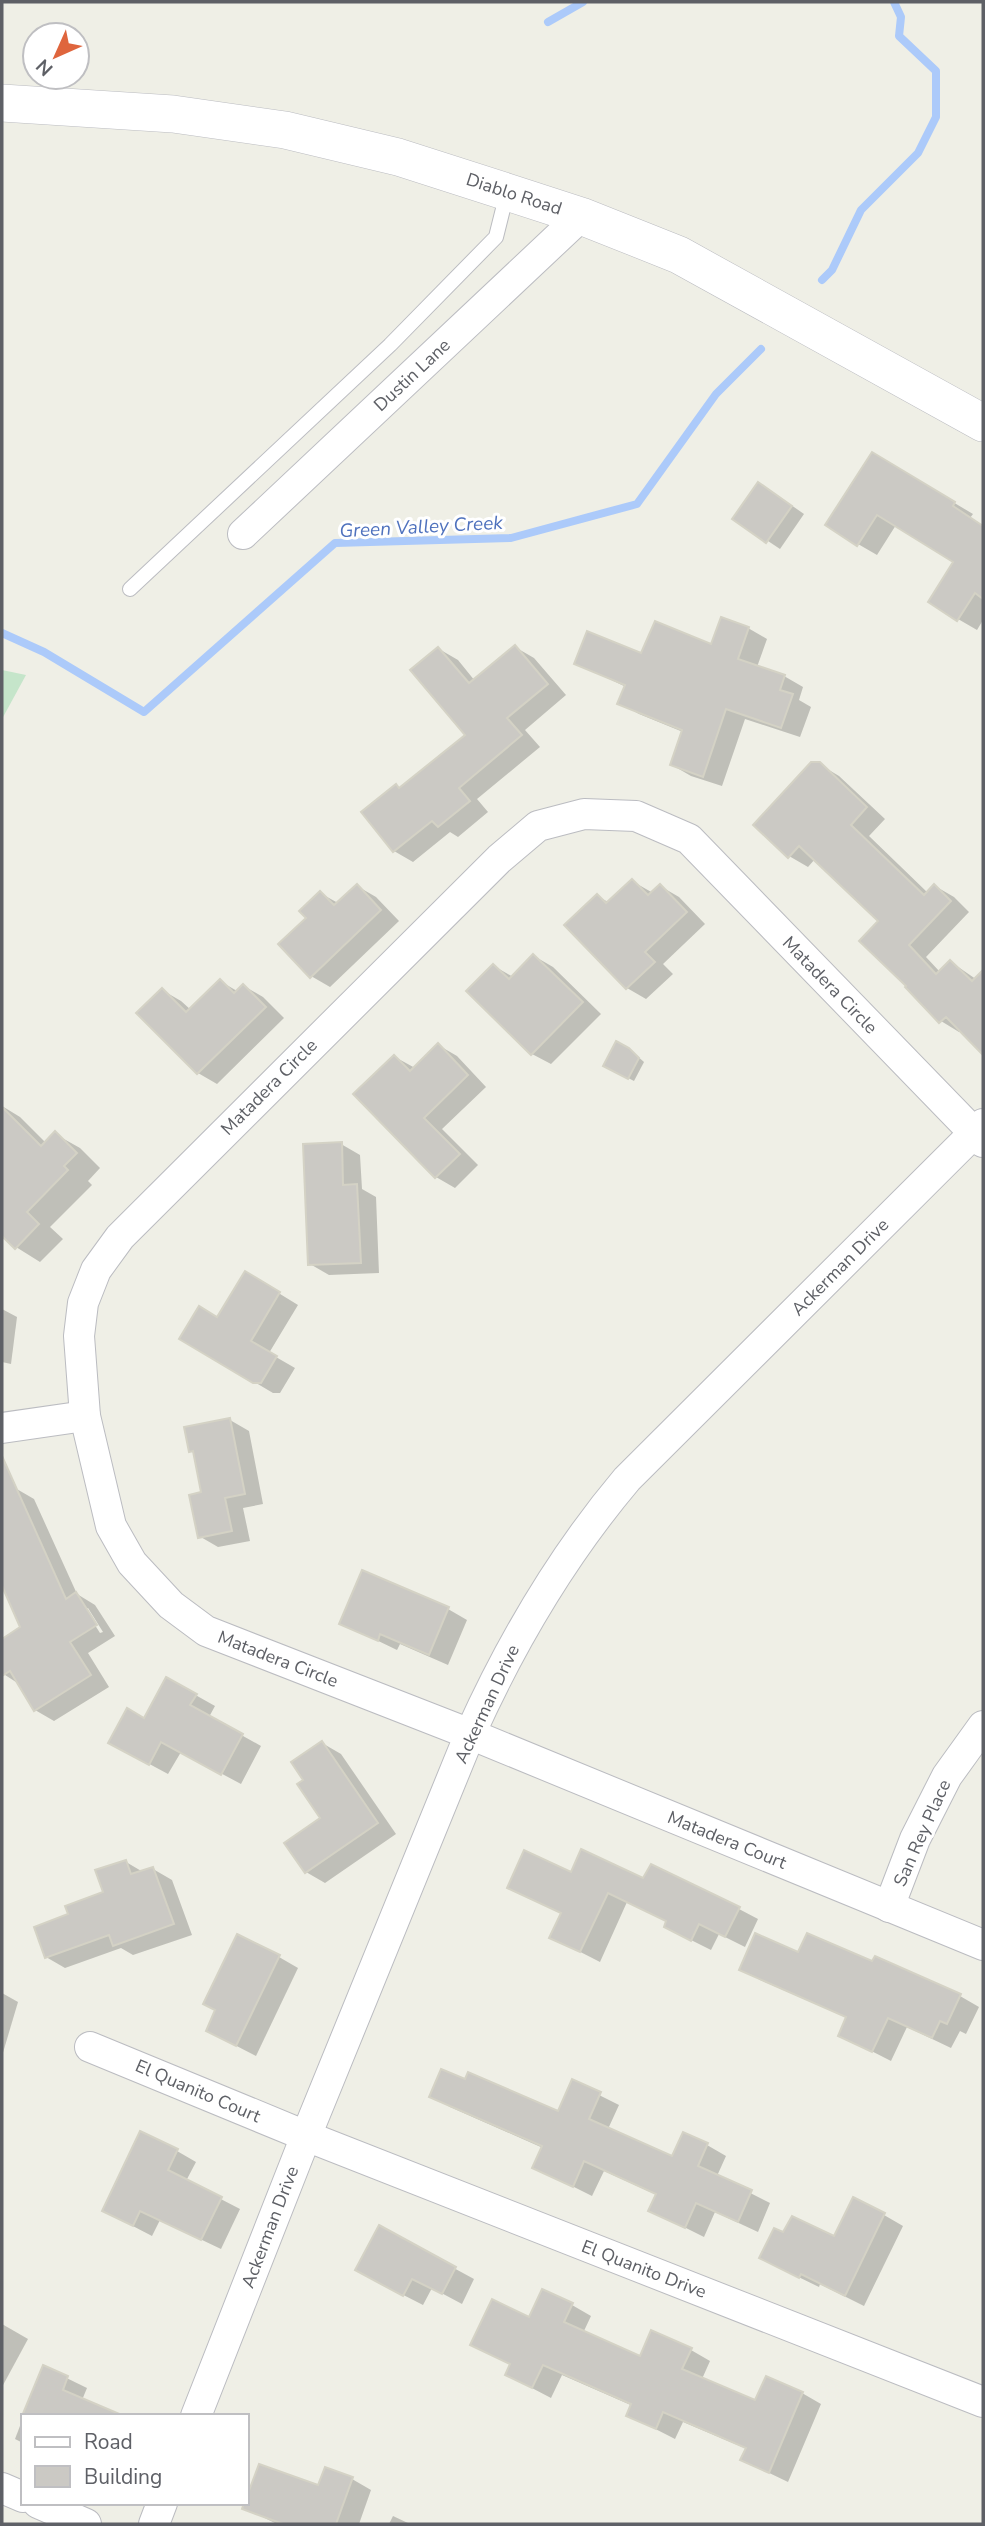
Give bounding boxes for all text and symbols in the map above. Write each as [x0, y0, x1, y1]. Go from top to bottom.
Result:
north arrow [21, 21, 91, 91]
text: N [30, 53, 59, 82]
street label: Diablo Road [463, 167, 565, 221]
street label: Dustin Lane [369, 333, 455, 417]
water label: Green Valley Creek [339, 510, 504, 544]
street label: Matadera Circle [777, 931, 883, 1039]
street label: Matadera Circle [216, 1034, 322, 1140]
street label: Ackerman Drive [786, 1213, 894, 1321]
street label: Matadera Circle [214, 1625, 342, 1693]
street label: Ackerman Drive [449, 1641, 525, 1767]
street label: San Rey Place [888, 1776, 956, 1890]
street label: Matadera Court [664, 1805, 791, 1875]
street label: El Quanito Court [132, 2054, 265, 2128]
street label: Ackerman Drive [236, 2163, 304, 2291]
street label: El Quanito Drive [578, 2234, 710, 2304]
legend [21, 2414, 248, 2505]
text: Road [84, 2428, 133, 2456]
text: Building [84, 2463, 162, 2491]

